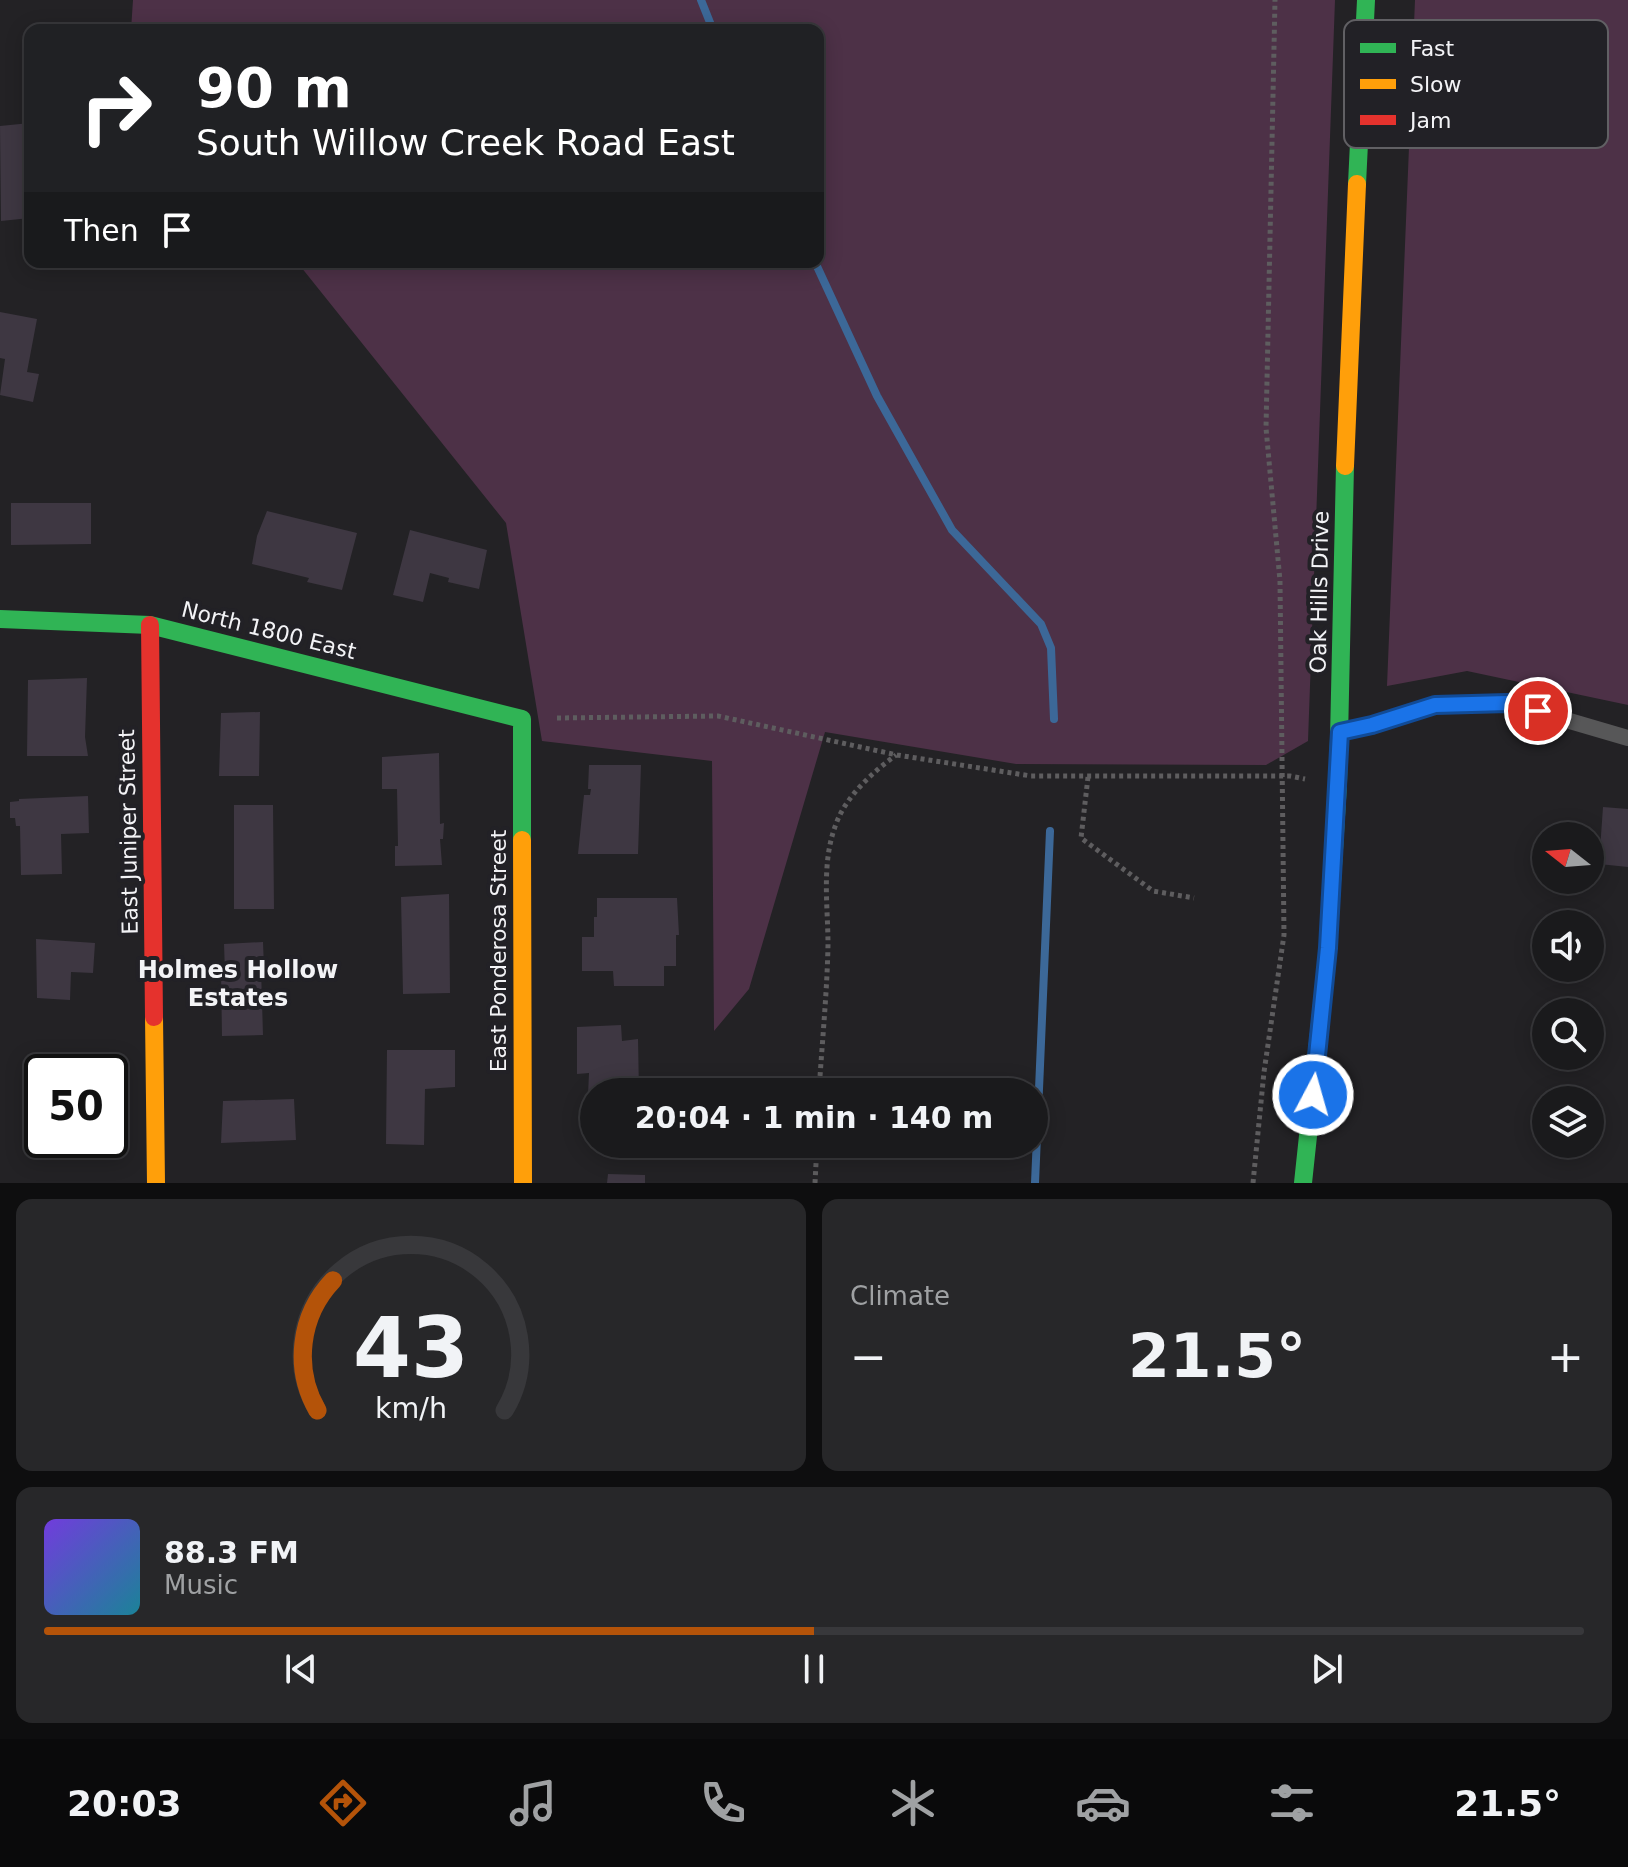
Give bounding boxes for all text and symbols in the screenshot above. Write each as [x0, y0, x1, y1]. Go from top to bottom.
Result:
legend [1344, 20, 1608, 148]
text: Fast [1410, 36, 1455, 61]
text: 90 m [196, 55, 352, 120]
icon: right [64, 56, 168, 160]
text: Slow [1410, 72, 1462, 97]
text: Jam [1408, 108, 1451, 133]
text: South Willow Creek Road East [196, 122, 735, 163]
icon: arrive [155, 208, 199, 252]
text: Then [64, 213, 139, 248]
street label: Oak Hills Drive [1306, 511, 1333, 673]
street label: North 1800 East [179, 597, 359, 664]
pin [1504, 677, 1572, 745]
icon: arrive [1516, 689, 1560, 733]
street label: East Juniper Street [114, 729, 143, 935]
north arrow [1532, 822, 1604, 894]
map controls [1532, 822, 1604, 1158]
street label: East Ponderosa Street [486, 829, 511, 1072]
button: sound [1532, 910, 1604, 982]
district label: Holmes Hollow Estates [138, 956, 338, 1012]
button: search [1532, 998, 1604, 1070]
position arrow [1271, 1053, 1355, 1137]
speed limit sign: 50 [24, 1054, 128, 1158]
button: layers [1532, 1086, 1604, 1158]
text: 20:04 · 1 min · 140 m [635, 1100, 993, 1135]
text: Climate [850, 1281, 950, 1311]
text: 43 [353, 1300, 469, 1397]
text: 21.5° [1128, 1321, 1306, 1391]
text: − [850, 1331, 887, 1382]
text: + [1547, 1331, 1584, 1382]
text: km/h [375, 1391, 447, 1425]
text: 88.3 FM [164, 1535, 299, 1570]
text: Music [164, 1570, 238, 1600]
icon: previous [279, 1647, 323, 1691]
icon: pause [792, 1647, 836, 1691]
icon: next [1305, 1647, 1349, 1691]
icon: directions [315, 1775, 371, 1831]
icon: music [505, 1775, 561, 1831]
icon: phone [695, 1775, 751, 1831]
icon: climate [885, 1775, 941, 1831]
icon: car [1075, 1775, 1131, 1831]
icon: filters [1264, 1775, 1320, 1831]
text: 20:03 [67, 1783, 182, 1824]
text: 21.5° [1454, 1783, 1561, 1824]

